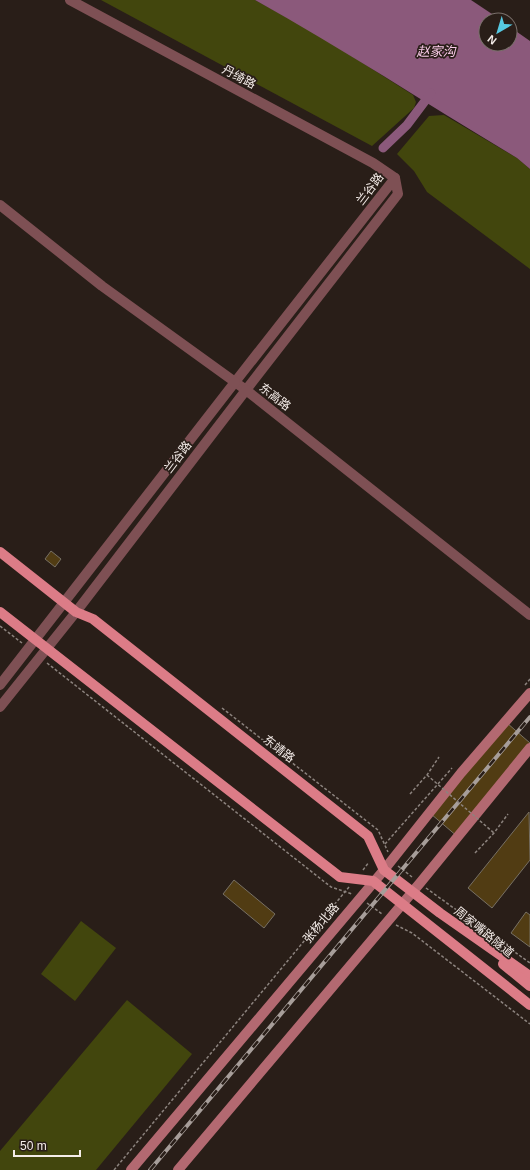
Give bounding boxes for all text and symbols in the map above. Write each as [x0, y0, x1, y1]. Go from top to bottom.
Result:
north arrow [478, 12, 518, 52]
text: N [485, 33, 499, 47]
water label: 赵家沟 [416, 44, 457, 59]
street label: 丹绮路 [220, 62, 258, 92]
street label: 兰谷路 [354, 170, 386, 208]
street label: 东高路 [257, 380, 293, 414]
street label: 兰谷路 [162, 438, 194, 476]
street label: 东靖路 [261, 732, 297, 766]
street label: 张杨北路 [300, 900, 342, 946]
street label: 周家嘴路隧道 [452, 904, 516, 960]
scale bar [14, 1132, 80, 1158]
text: 50 m [20, 1139, 47, 1153]

